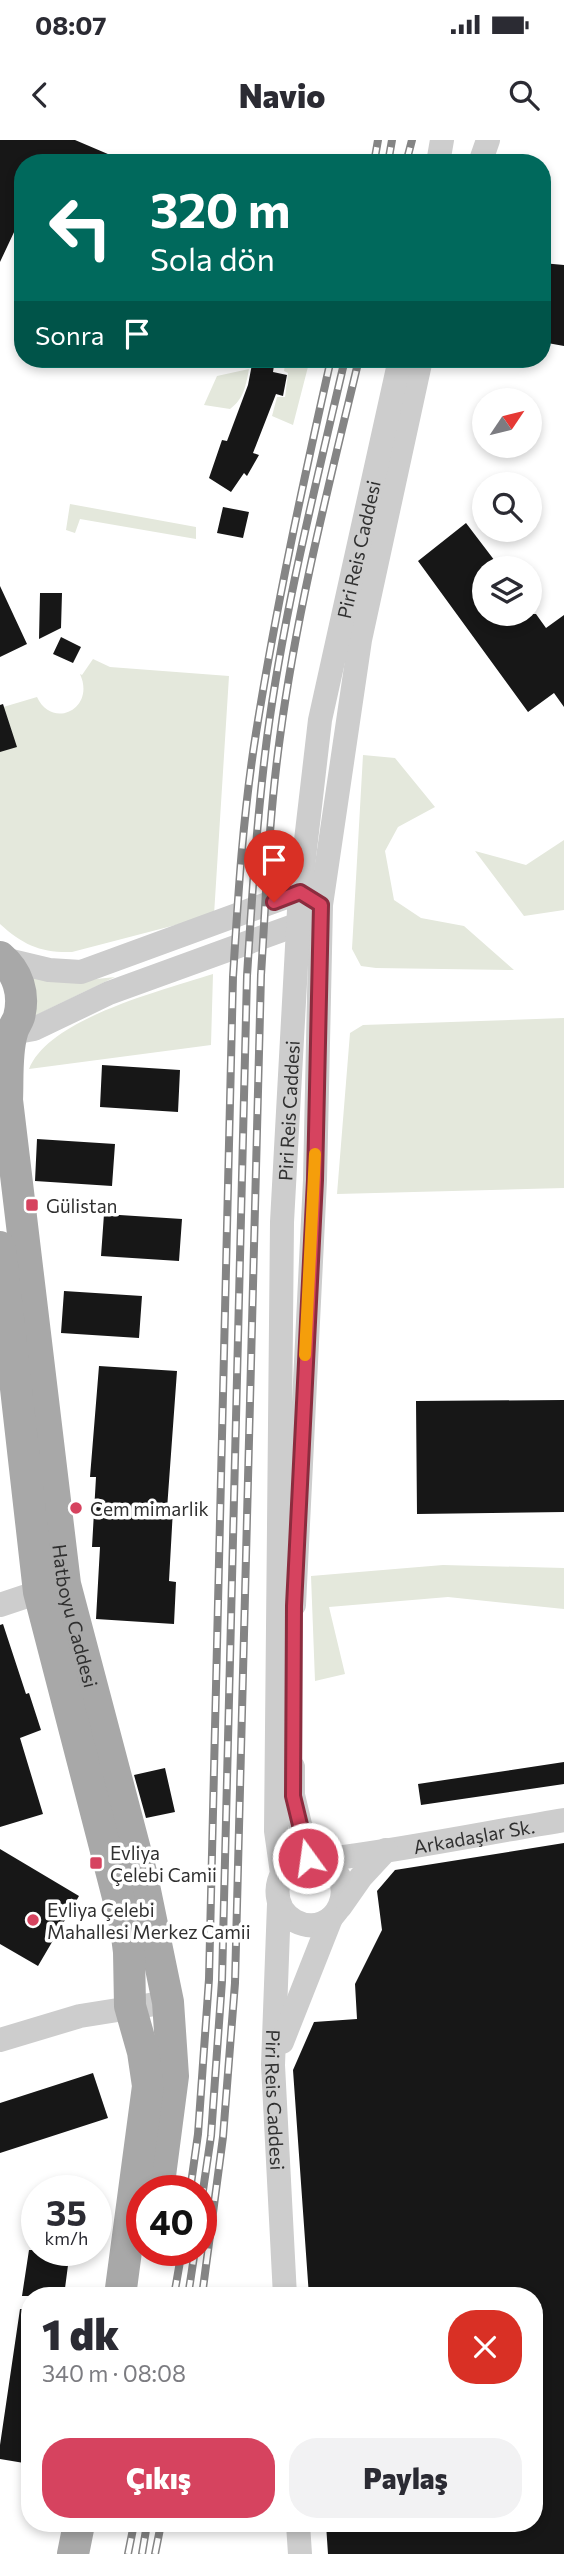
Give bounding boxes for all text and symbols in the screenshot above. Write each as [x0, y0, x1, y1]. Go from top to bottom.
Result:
text: 08:07 [35, 9, 107, 40]
text: Navio [239, 75, 325, 115]
icon: back [21, 76, 59, 114]
icon: search [505, 76, 543, 114]
text: 320 m [150, 178, 291, 238]
icon: left [35, 182, 126, 273]
text: Sola dön [150, 238, 275, 278]
icon: arrive [118, 315, 156, 353]
text: Sonra [35, 319, 104, 350]
north arrow [472, 388, 542, 458]
map controls [472, 388, 542, 626]
button: search [472, 472, 542, 542]
street label: Piri Reis Caddesi [331, 478, 384, 620]
button: layers [472, 556, 542, 626]
pin [244, 830, 304, 902]
icon: arrive [255, 841, 293, 879]
street label: Piri Reis Caddesi [273, 1040, 303, 1182]
place label: Gülistan [46, 1194, 117, 1217]
marker: Gülistan [24, 1197, 40, 1213]
place label: Cem mimarlik [90, 1497, 209, 1520]
marker: Cem mimarlik [68, 1500, 84, 1516]
street label: Hatboyu Caddesi [49, 1543, 103, 1690]
street label: Arkadaşlar Sk. [412, 1814, 536, 1858]
position arrow [271, 1821, 345, 1895]
place label: Evliya Çelebi Camii [110, 1841, 217, 1886]
marker: Evliya Çelebi Camii [88, 1855, 104, 1871]
place label: Evliya Çelebi Mahallesi Merkez Camii [47, 1898, 251, 1943]
marker: Evliya Çelebi Mahallesi Merkez Camii [25, 1912, 41, 1928]
street label: Piri Reis Caddesi [261, 2029, 290, 2171]
speed limit sign: 40 [126, 2175, 217, 2266]
text: 35 [46, 2190, 87, 2233]
text: km/h [45, 2227, 88, 2249]
text: 1 dk [42, 2307, 119, 2359]
button: close [448, 2310, 522, 2384]
text: 340 m · 08:08 [42, 2359, 186, 2387]
button: Çıkış [42, 2438, 275, 2518]
button: Paylaş [289, 2438, 522, 2518]

